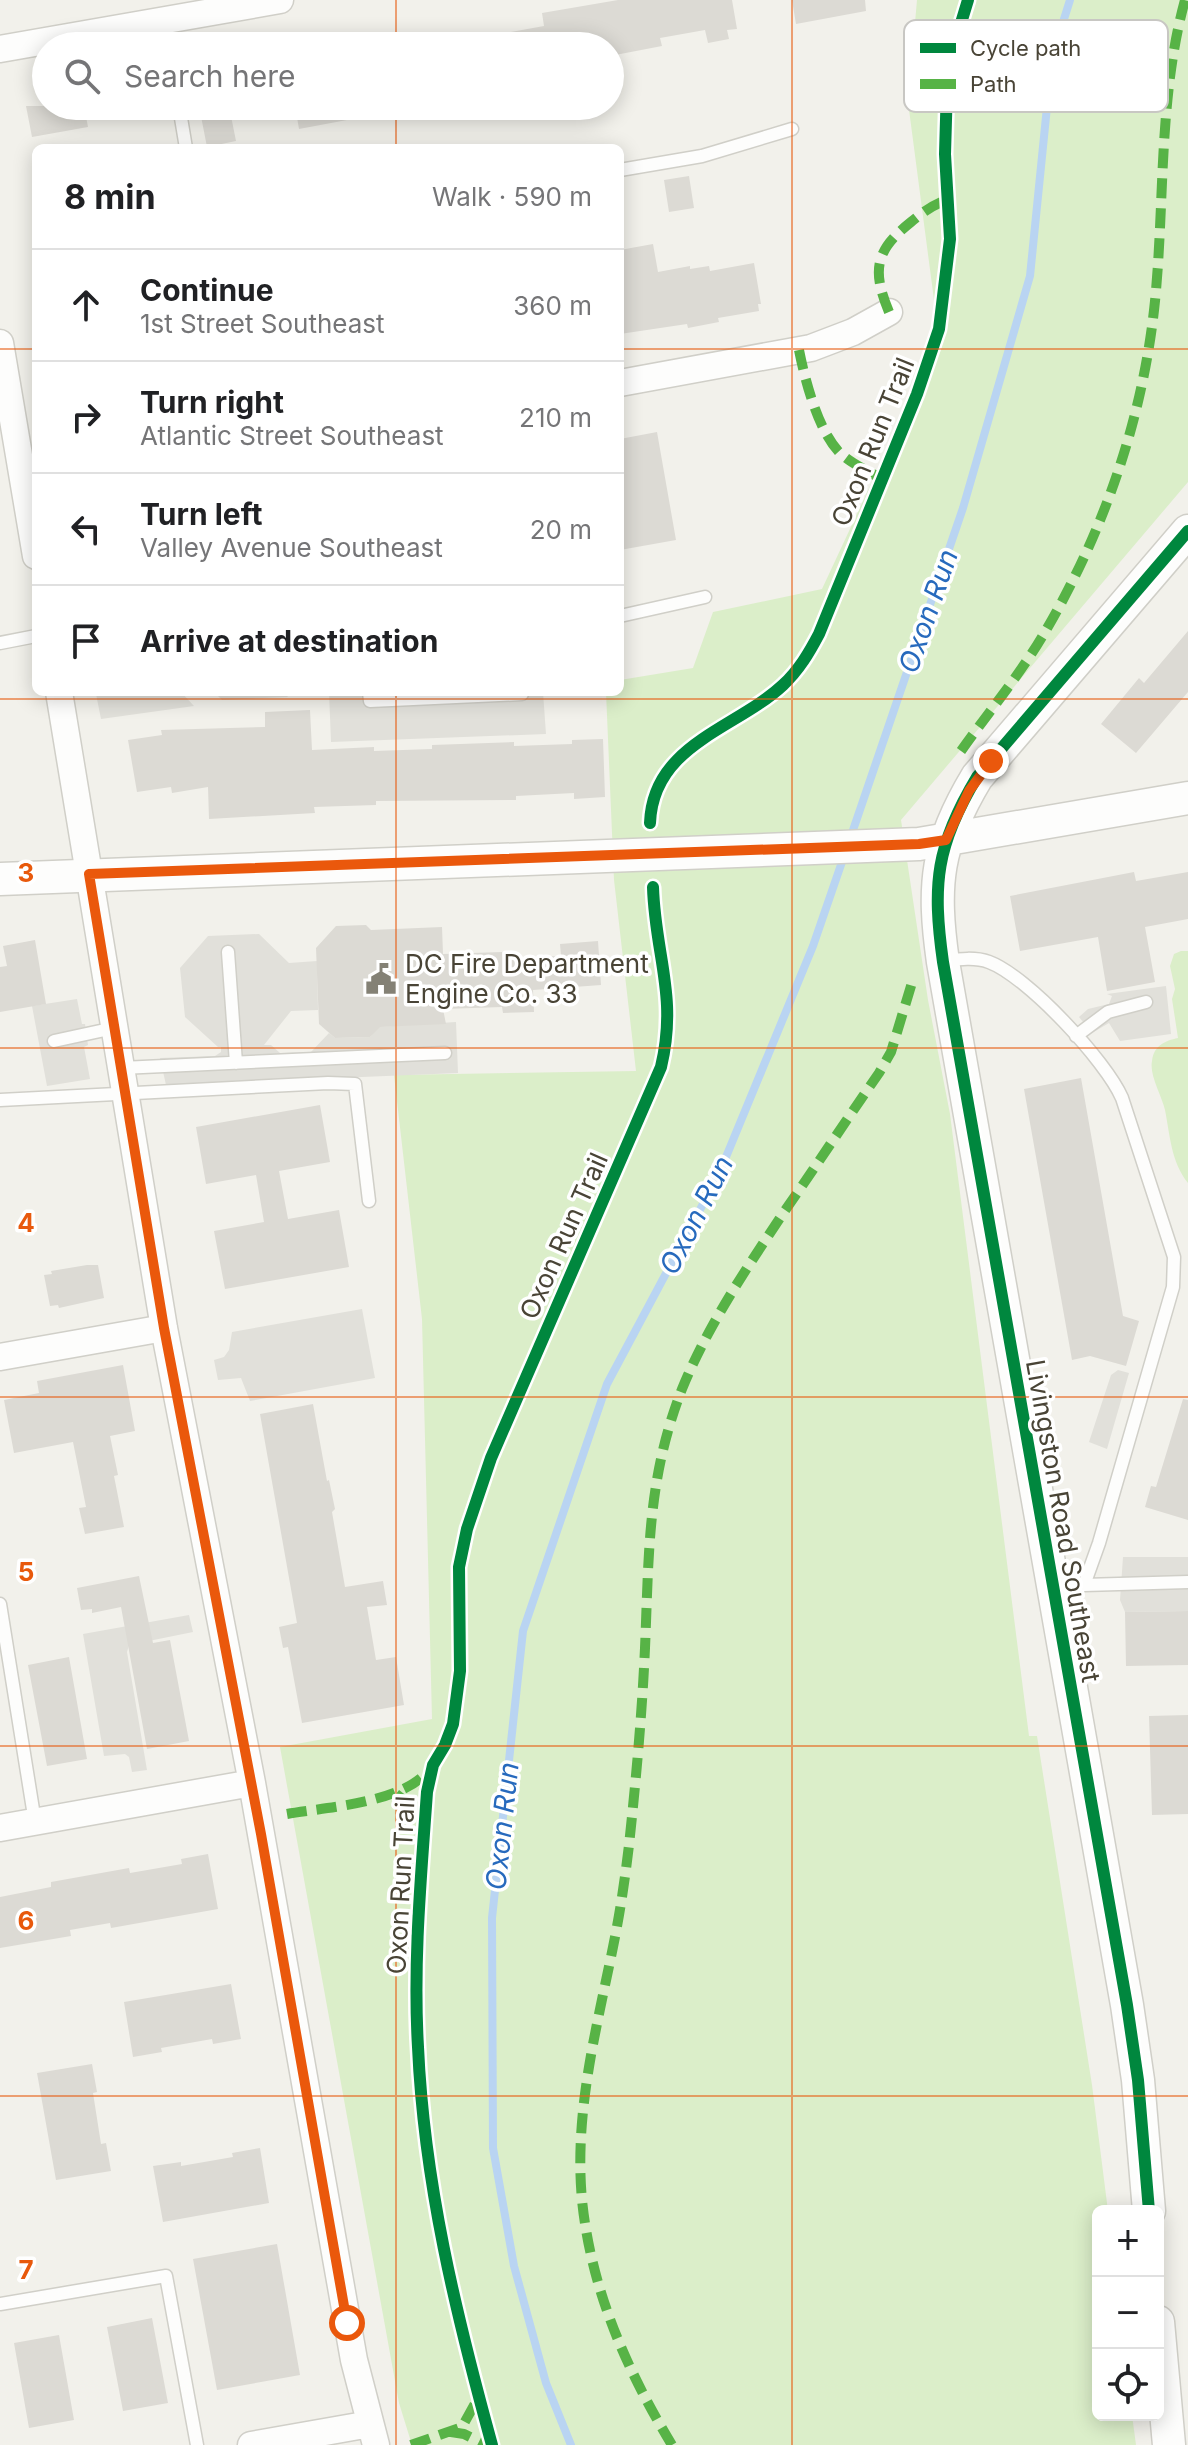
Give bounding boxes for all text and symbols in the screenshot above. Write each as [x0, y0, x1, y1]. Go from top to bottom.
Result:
legend [904, 20, 1168, 112]
search box [32, 32, 624, 120]
text: Cycle path [970, 35, 1081, 61]
icon: search [60, 54, 104, 98]
text: Search here [124, 58, 296, 94]
text: Path [970, 71, 1017, 97]
text: 8 min [64, 176, 156, 217]
text: Walk · 590 m [432, 181, 592, 212]
text: Continue [140, 272, 274, 308]
icon: ahead [64, 283, 108, 327]
text: 360 m [513, 290, 592, 321]
text: 1st Street Southeast [140, 308, 385, 339]
street label: Oxon Run Trail [825, 353, 920, 531]
text: Turn right [140, 384, 284, 420]
icon: right [64, 395, 108, 439]
text: 210 m [519, 402, 592, 433]
text: Atlantic Street Southeast [140, 420, 444, 451]
text: Turn left [140, 496, 262, 532]
icon: left [64, 507, 108, 551]
text: 20 m [530, 514, 592, 545]
text: Valley Avenue Southeast [140, 532, 443, 563]
water label: Oxon Run [891, 545, 965, 677]
icon: arrive [64, 619, 108, 663]
text: Arrive at destination [140, 623, 438, 659]
route end [973, 743, 1009, 779]
text: 3 [18, 857, 34, 888]
place label: DC Fire Department Engine Co. 33 [405, 948, 649, 1009]
public building icon: DC Fire Department Engine Co. 33 [364, 962, 398, 996]
street label: Oxon Run Trail [513, 1148, 614, 1324]
water label: Oxon Run [652, 1150, 740, 1280]
text: 4 [17, 1207, 35, 1238]
street label: Livingston Road Southeast [1020, 1357, 1107, 1685]
text: 5 [18, 1556, 34, 1587]
water label: Oxon Run [478, 1760, 526, 1892]
street label: Oxon Run Trail [380, 1795, 421, 1975]
text: 6 [18, 1905, 34, 1936]
map controls [1092, 2205, 1164, 2421]
button: + [1092, 2205, 1164, 2277]
text: 7 [18, 2254, 34, 2285]
button: − [1092, 2277, 1164, 2349]
route start [329, 2305, 365, 2341]
button: locate [1092, 2349, 1164, 2421]

